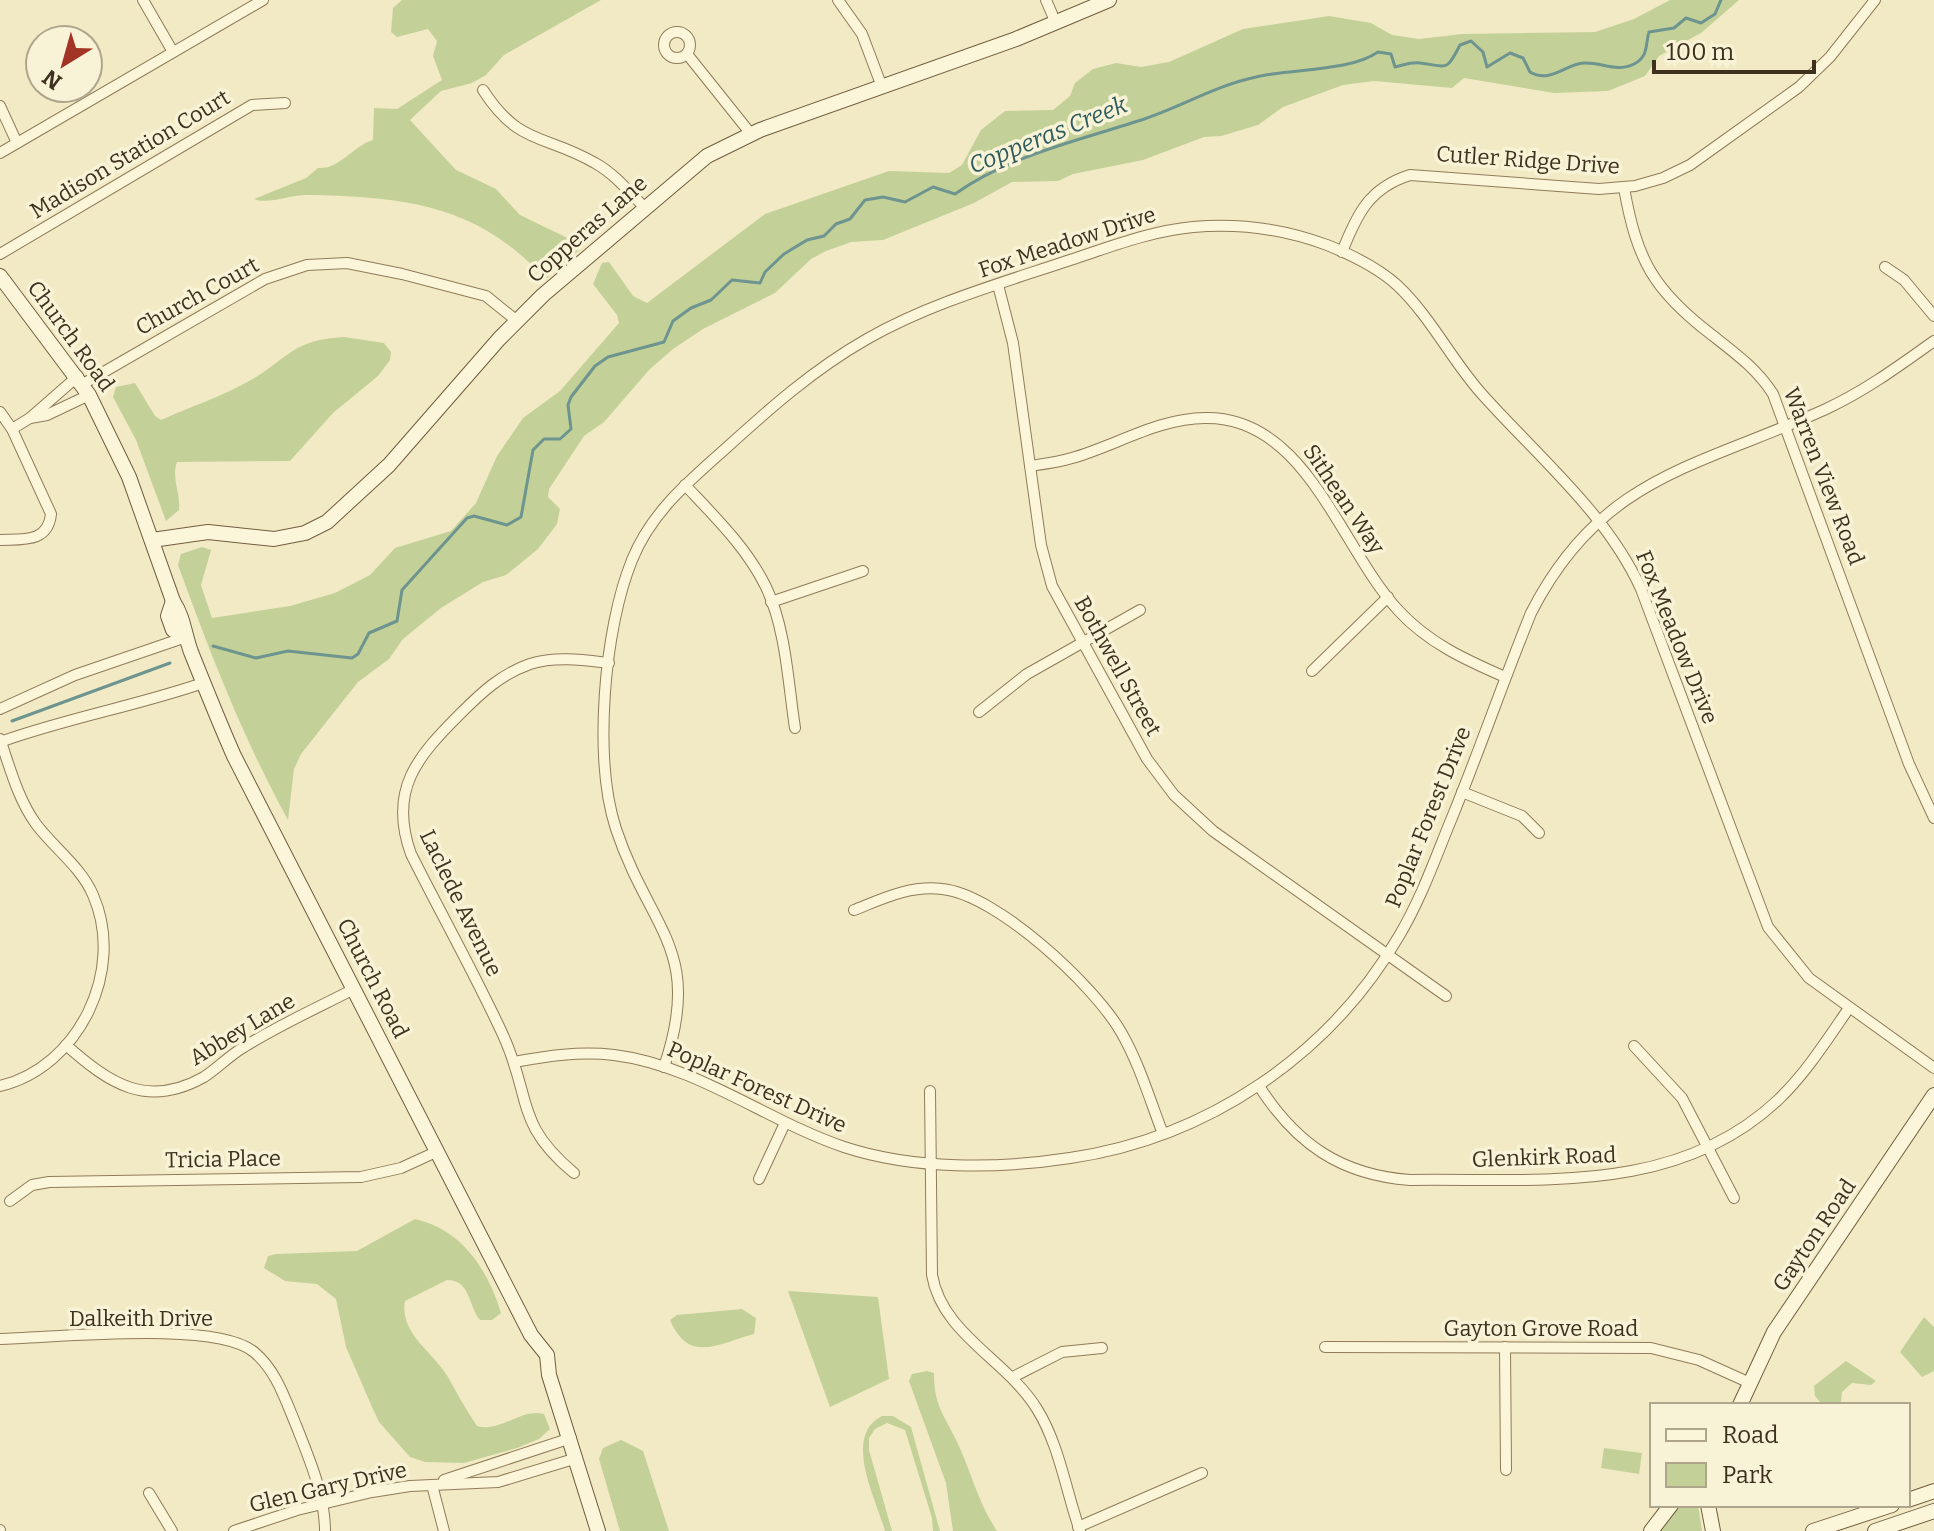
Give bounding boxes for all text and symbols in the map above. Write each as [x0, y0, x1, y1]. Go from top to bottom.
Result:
north arrow [24, 24, 104, 104]
scale bar [1654, 24, 1814, 74]
text: 100 m [1666, 38, 1734, 66]
text: N [37, 64, 67, 95]
street label: Madison Station Court [25, 84, 235, 224]
water label: Copperas Creek [965, 90, 1132, 179]
street label: Cutler Ridge Drive [1435, 140, 1621, 180]
street label: Copperas Lane [521, 169, 653, 289]
street label: Fox Meadow Drive [975, 201, 1159, 283]
street label: Church Court [131, 251, 263, 341]
street label: Church Road [22, 275, 120, 397]
street label: Warren View Road [1778, 383, 1870, 569]
street label: Sithean Way [1297, 439, 1391, 559]
street label: Fox Meadow Drive [1630, 546, 1724, 728]
street label: Bothwell Street [1068, 591, 1168, 741]
street label: Poplar Forest Drive [1379, 722, 1477, 912]
street label: Laclede Avenue [414, 825, 508, 981]
street label: Church Road [331, 914, 415, 1042]
street label: Abbey Lane [184, 987, 300, 1071]
street label: Poplar Forest Drive [663, 1035, 851, 1139]
street label: Glenkirk Road [1471, 1141, 1617, 1173]
street label: Tricia Place [165, 1144, 281, 1174]
street label: Gayton Road [1767, 1174, 1861, 1296]
street label: Dalkeith Drive [69, 1305, 213, 1332]
street label: Gayton Grove Road [1444, 1315, 1638, 1342]
legend [1650, 1403, 1910, 1507]
text: Road [1722, 1421, 1778, 1449]
street label: Glen Gary Drive [247, 1456, 409, 1518]
text: Park [1722, 1461, 1773, 1489]

